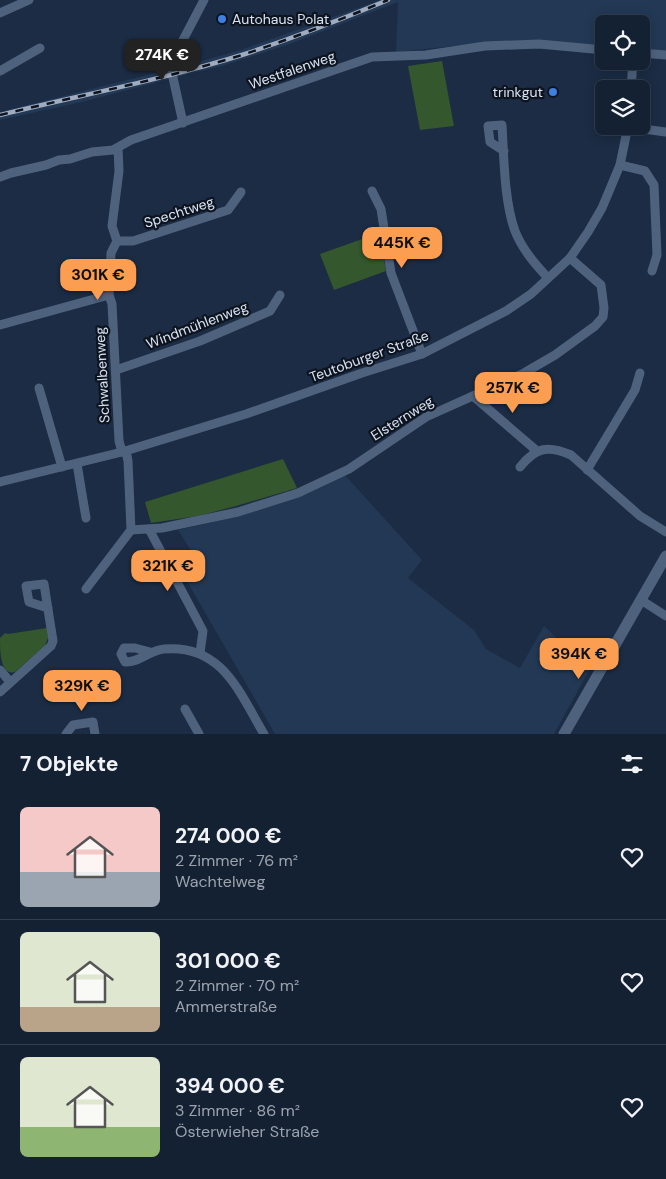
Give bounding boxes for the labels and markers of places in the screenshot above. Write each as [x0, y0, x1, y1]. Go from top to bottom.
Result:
place label: Autohaus Polat [232, 10, 329, 28]
marker: Autohaus Polat [216, 13, 228, 25]
pin: 274K € [121, 38, 203, 81]
place label: trinkgut [493, 83, 543, 101]
marker: trinkgut [547, 86, 559, 98]
pin: 445K € [361, 226, 443, 269]
pin: 301K € [57, 258, 139, 301]
pin: 257K € [472, 372, 554, 414]
pin: 321K € [127, 550, 209, 592]
pin: 394K € [538, 638, 620, 680]
pin: 329K € [41, 670, 123, 712]

